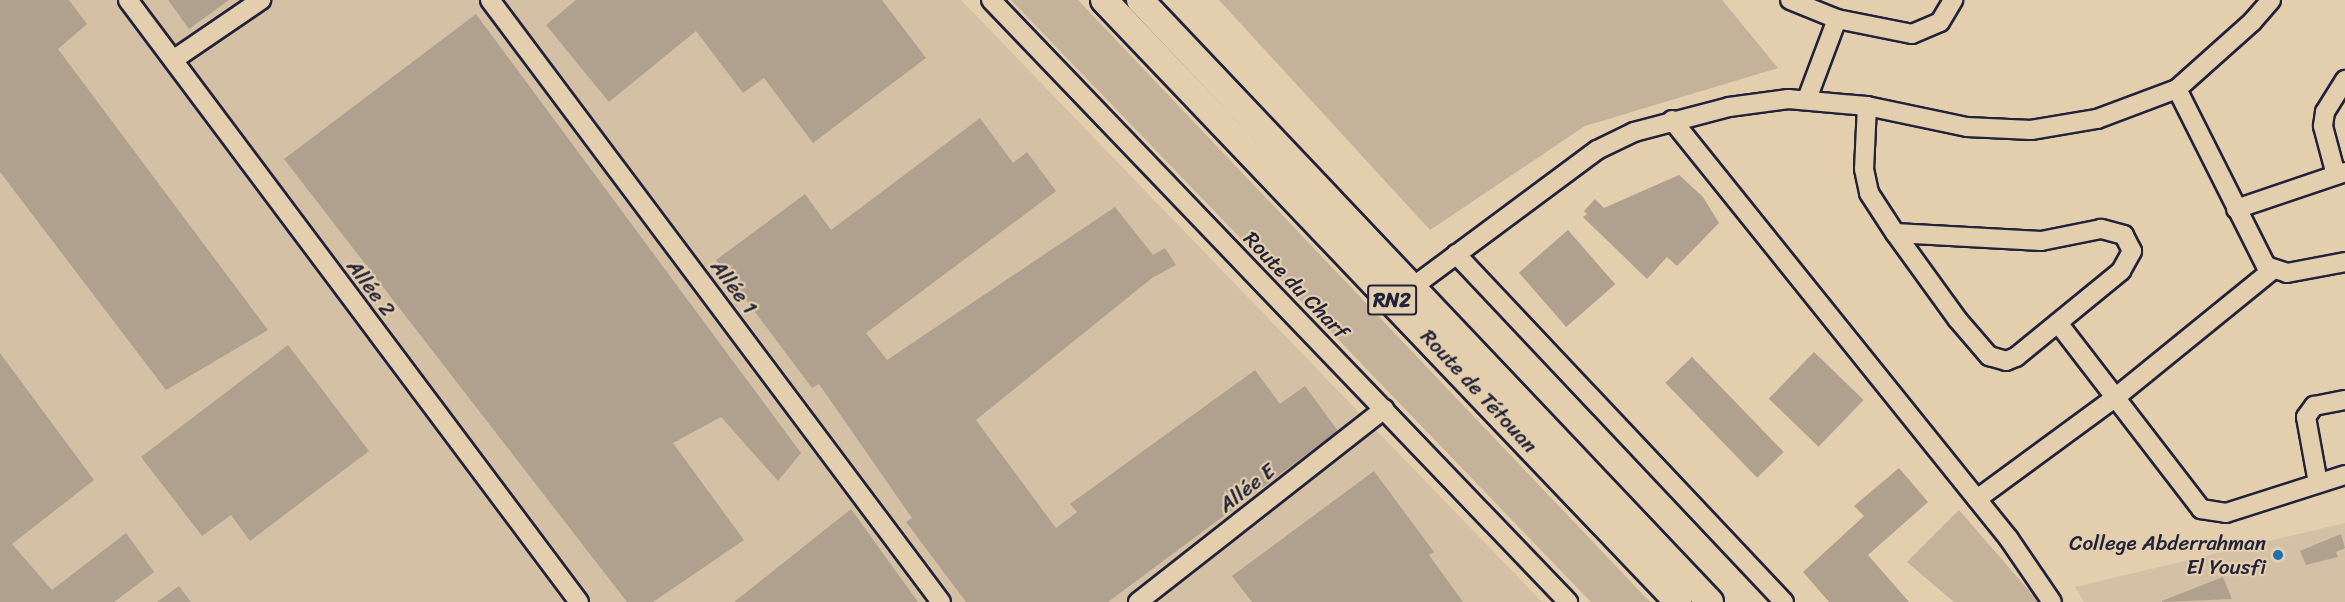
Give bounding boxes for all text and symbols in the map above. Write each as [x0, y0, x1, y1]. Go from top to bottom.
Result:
street label: Route du Charf [1238, 226, 1354, 344]
street label: Allée 2 [341, 254, 401, 322]
street label: Allée 1 [705, 255, 763, 319]
road number: RN2 [1366, 283, 1418, 317]
street label: Route de Tétouan [1415, 324, 1543, 458]
street label: Allée E [1214, 458, 1280, 518]
place label: College Abderrahman El Yousfi [2069, 530, 2266, 580]
marker: College Abderrahman El Yousfi [2271, 548, 2285, 562]

